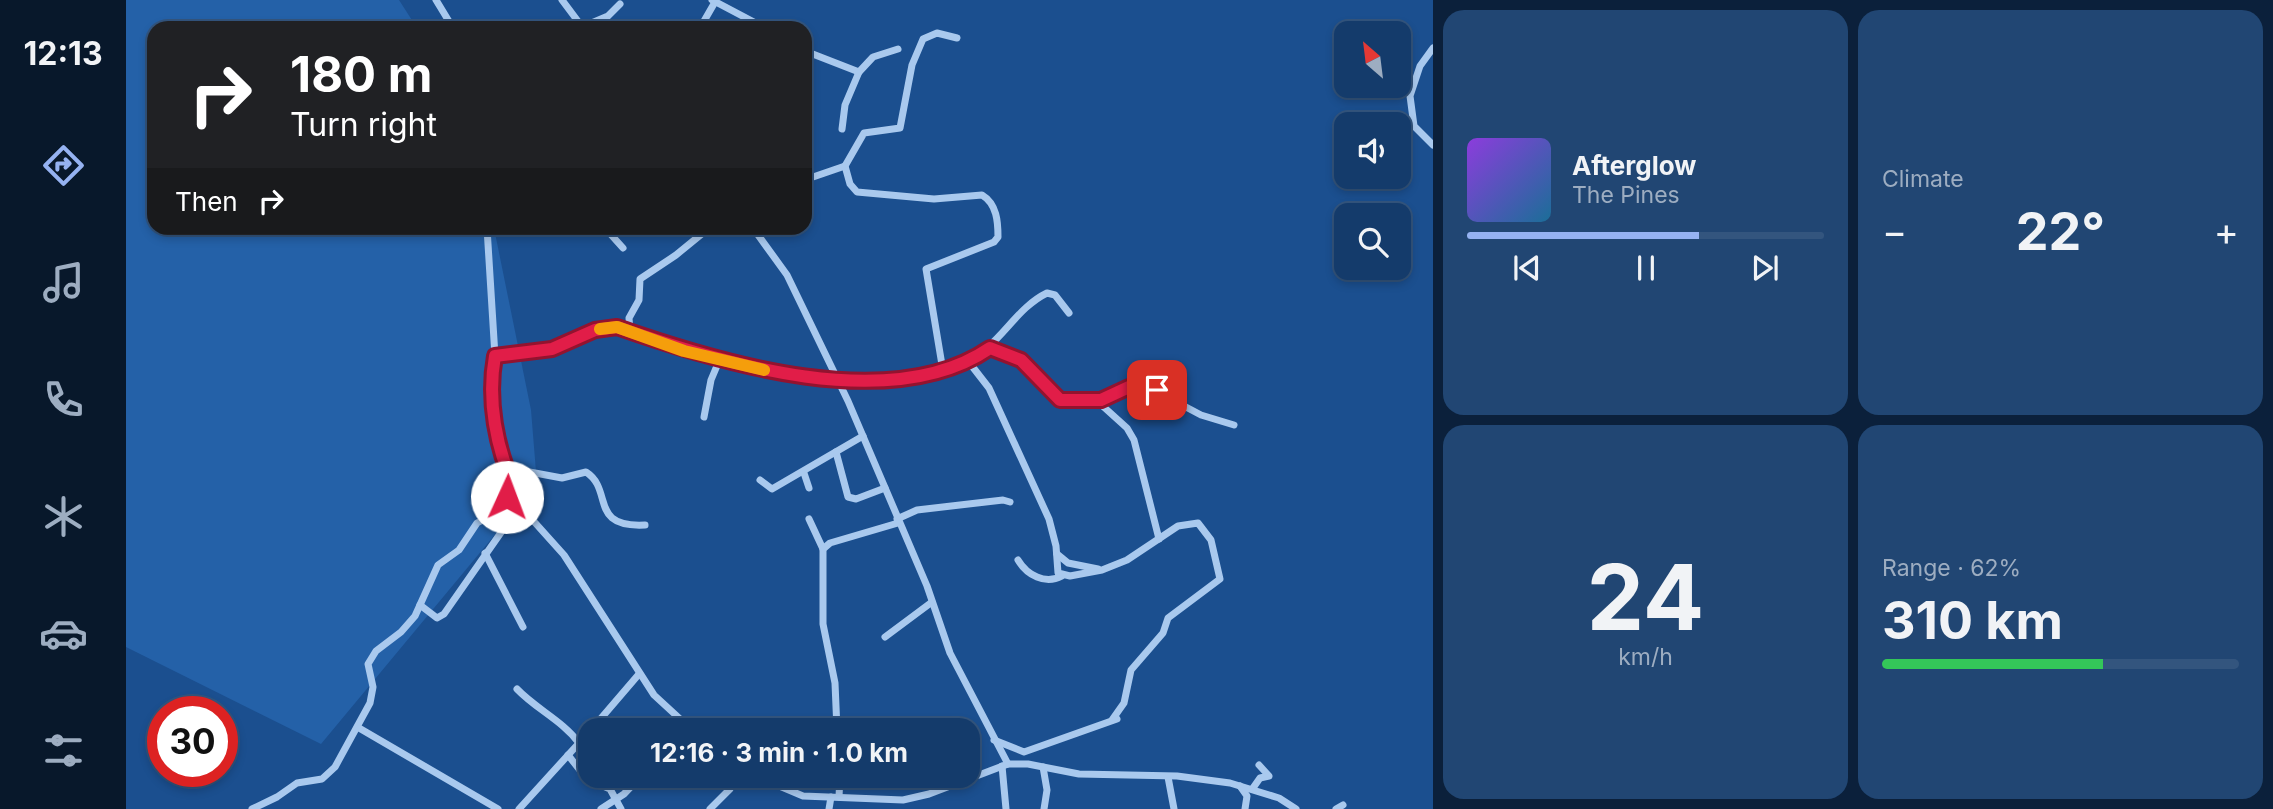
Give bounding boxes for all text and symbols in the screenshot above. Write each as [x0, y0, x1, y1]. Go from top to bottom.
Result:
north arrow [1334, 21, 1410, 98]
map controls [1334, 21, 1411, 280]
text: 12:13 [23, 34, 103, 73]
text: 180 m [290, 45, 432, 104]
icon: right [175, 49, 266, 140]
text: Turn right [290, 105, 437, 144]
button: sound [1334, 112, 1411, 189]
icon: directions [39, 141, 88, 190]
text: Afterglow [1572, 150, 1696, 181]
text: Climate [1882, 165, 1964, 193]
text: The Pines [1572, 181, 1680, 209]
icon: right [252, 182, 290, 220]
text: Then [175, 186, 238, 217]
text: 22° [2016, 200, 2105, 263]
button: search [1334, 203, 1411, 280]
text: − [1882, 208, 1907, 254]
text: + [2214, 208, 2239, 254]
icon: previous [1508, 249, 1546, 287]
icon: pause [1627, 249, 1665, 287]
icon: next [1746, 249, 1784, 287]
icon: music [39, 258, 88, 307]
pin [1127, 360, 1187, 420]
icon: arrive [1138, 371, 1176, 409]
icon: phone [39, 375, 88, 424]
position arrow [470, 460, 544, 534]
icon: climate [39, 492, 88, 541]
text: 24 [1587, 542, 1704, 652]
text: Range · 62% [1882, 554, 2021, 582]
text: 310 km [1882, 589, 2063, 652]
icon: car [39, 609, 88, 658]
text: km/h [1618, 643, 1673, 671]
speed limit sign: 30 [147, 696, 238, 787]
icon: filters [39, 726, 88, 775]
text: 12:16 · 3 min · 1.0 km [650, 737, 908, 768]

